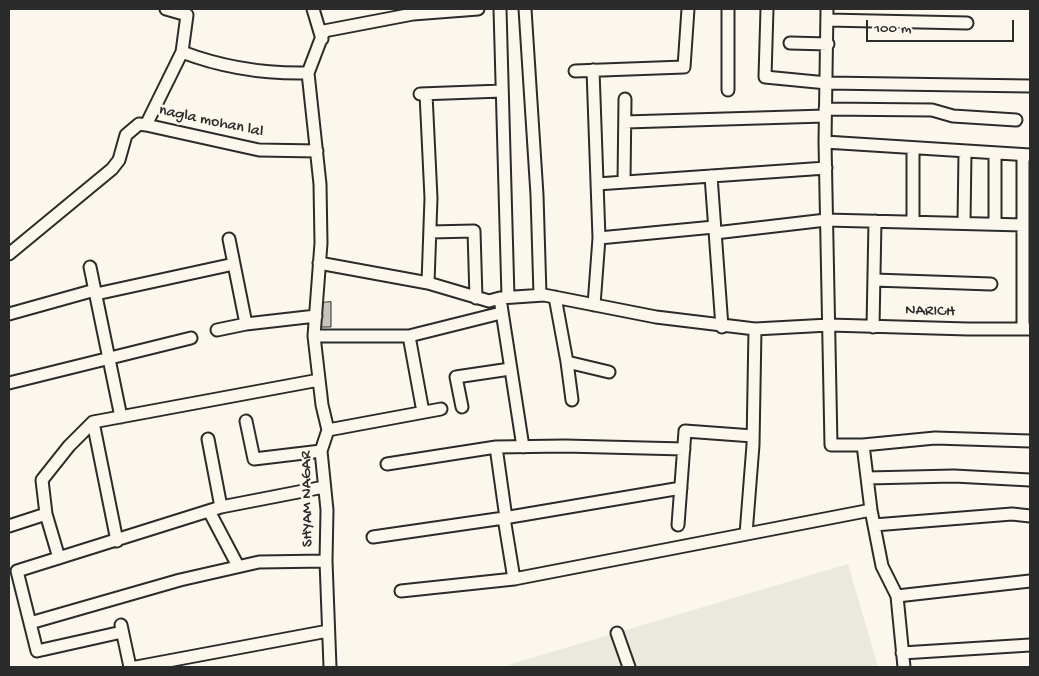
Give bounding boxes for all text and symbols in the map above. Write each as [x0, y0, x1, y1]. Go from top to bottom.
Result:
scale bar [869, 10, 1016, 42]
text: 100 m [874, 20, 911, 38]
street label: nagla mohan lal [157, 102, 265, 142]
street label: NARICH [905, 302, 955, 322]
street label: SHYAM NAGAR [298, 451, 318, 547]

